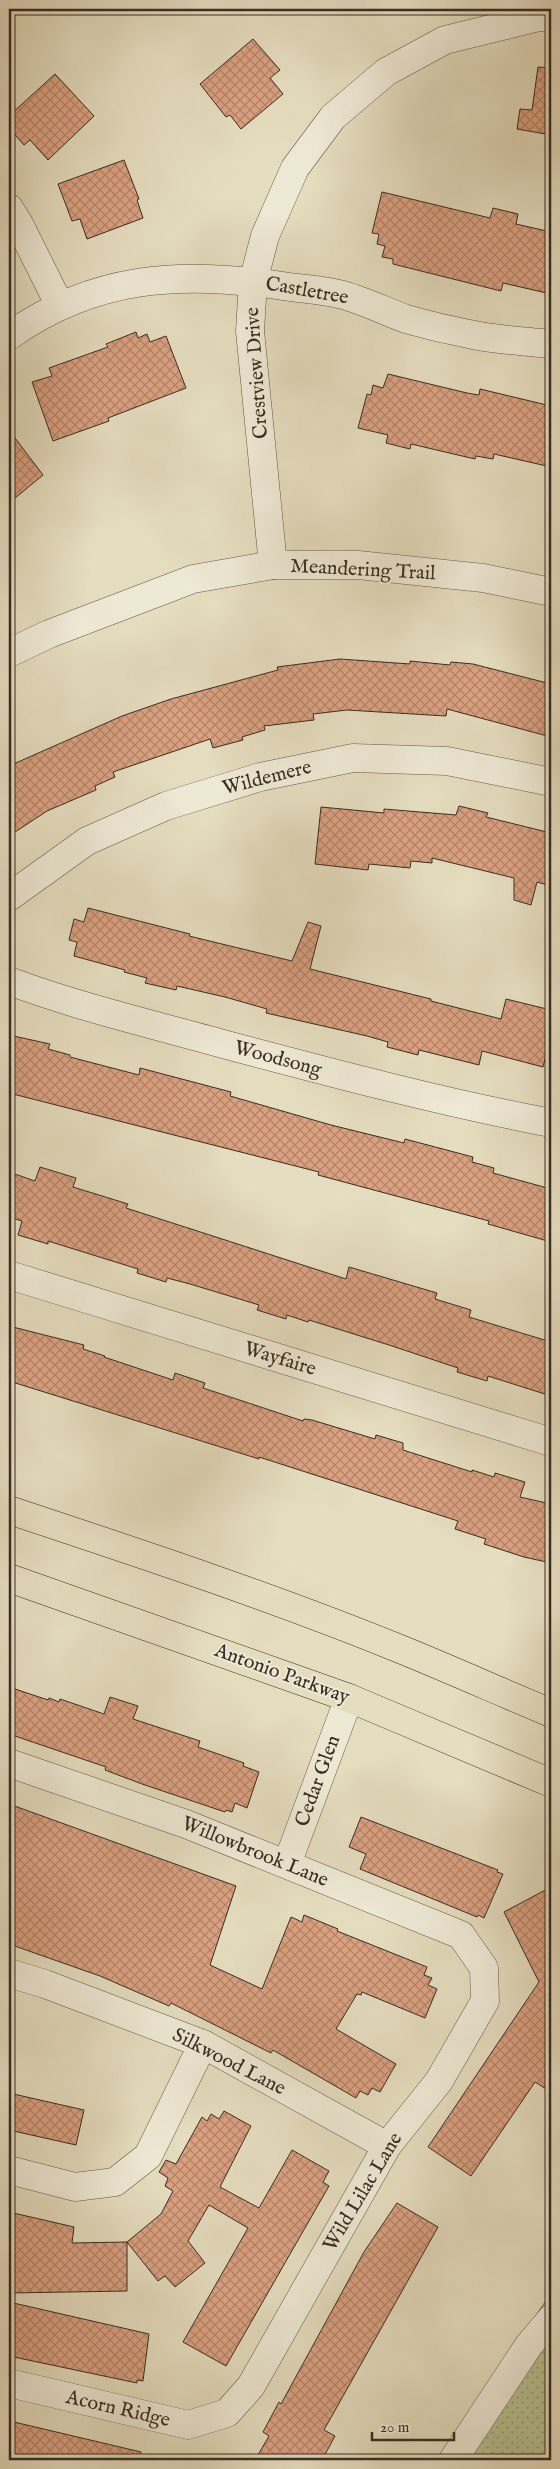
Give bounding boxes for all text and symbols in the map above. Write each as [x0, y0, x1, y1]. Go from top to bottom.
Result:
street label: Castletree [263, 271, 351, 311]
street label: Crestview Drive [240, 306, 274, 440]
street label: Meandering Trail [290, 554, 437, 586]
street label: Wildemere [220, 755, 314, 801]
street label: Woodsong [232, 1035, 326, 1083]
street label: Wayfaire [241, 1336, 319, 1382]
street label: Antonio Parkway [210, 1638, 353, 1710]
street label: Cedar Glen [290, 1731, 346, 1830]
street label: Willowbrook Lane [178, 1811, 332, 1893]
street label: Silkwood Lane [168, 2023, 290, 2101]
street label: Wild Lilac Lane [318, 2128, 408, 2256]
street label: Acorn Ridge [62, 2385, 173, 2433]
scale bar [372, 2409, 455, 2441]
text: 20 m [380, 2418, 410, 2437]

